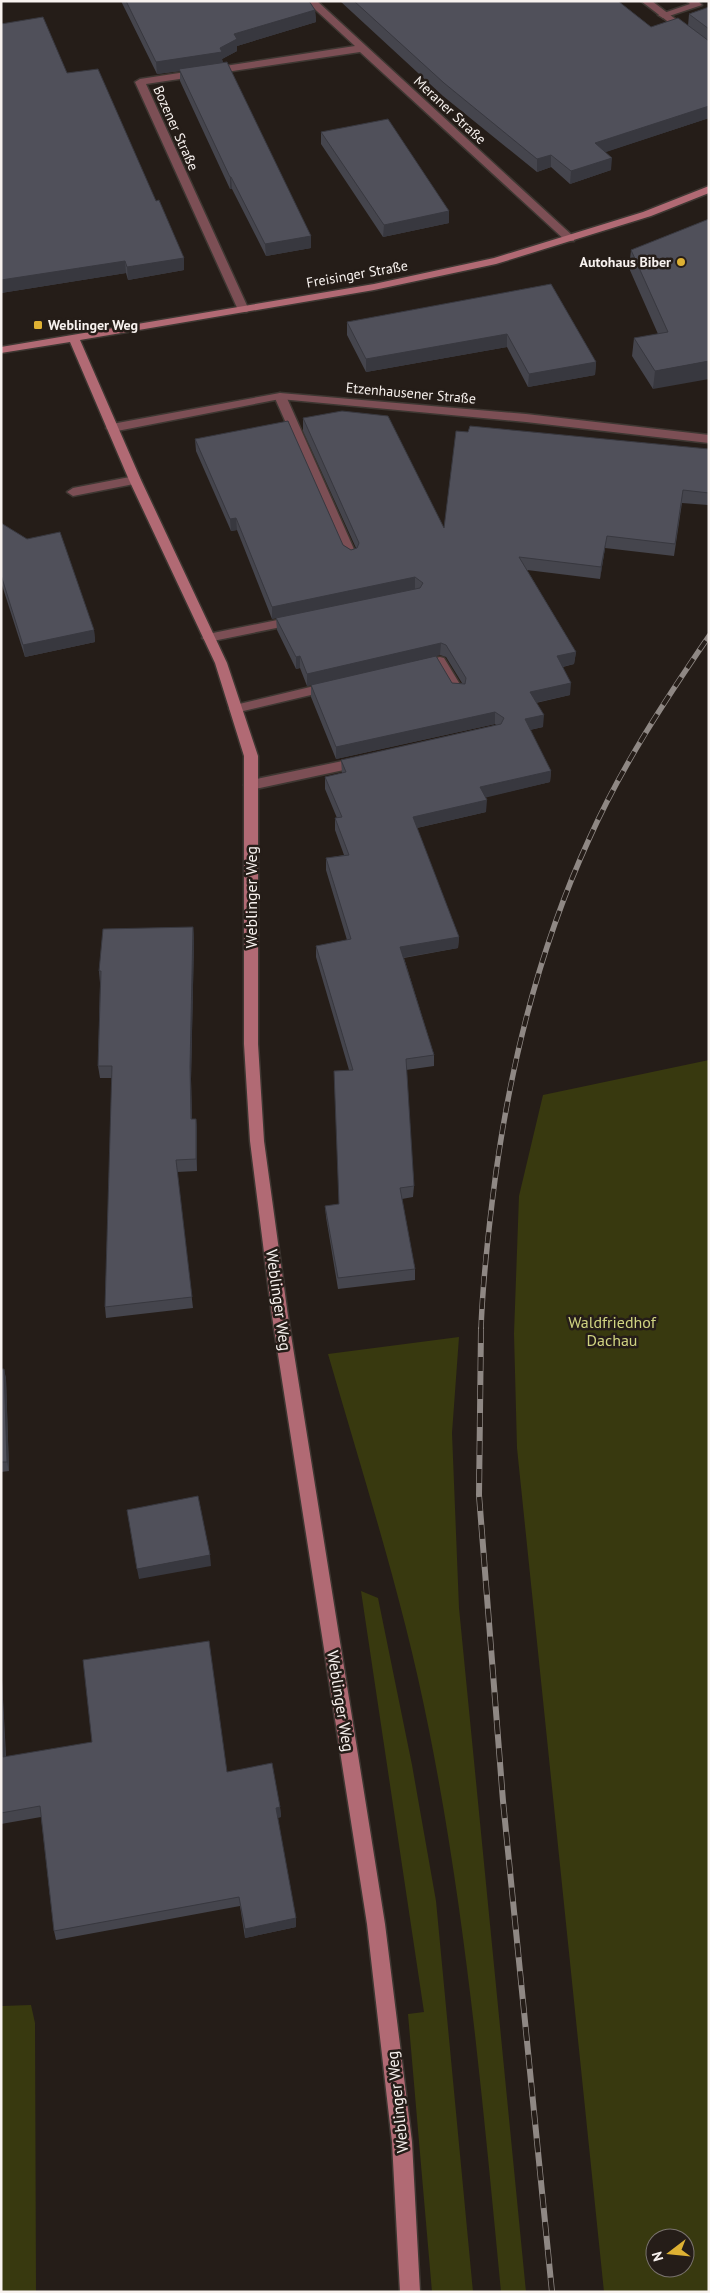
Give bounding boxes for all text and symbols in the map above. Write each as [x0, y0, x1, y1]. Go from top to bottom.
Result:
street label: Meraner Straße [410, 72, 490, 148]
street label: Bozener Straße [149, 83, 203, 173]
place label: Autohaus Biber [580, 253, 671, 271]
street label: Freisinger Straße [305, 256, 409, 292]
marker: Autohaus Biber [675, 256, 687, 268]
place label: Weblinger Weg [48, 316, 138, 334]
marker: Weblinger Weg [32, 319, 44, 331]
street label: Etzenhausener Straße [345, 378, 477, 408]
street label: Weblinger Weg [241, 846, 261, 948]
street label: Weblinger Weg [262, 1248, 296, 1352]
park label: Waldfriedhof Dachau [568, 1312, 657, 1350]
street label: Weblinger Weg [323, 1649, 359, 1753]
street label: Weblinger Weg [382, 2050, 412, 2154]
north arrow [645, 2228, 695, 2278]
text: N [648, 2250, 667, 2263]

